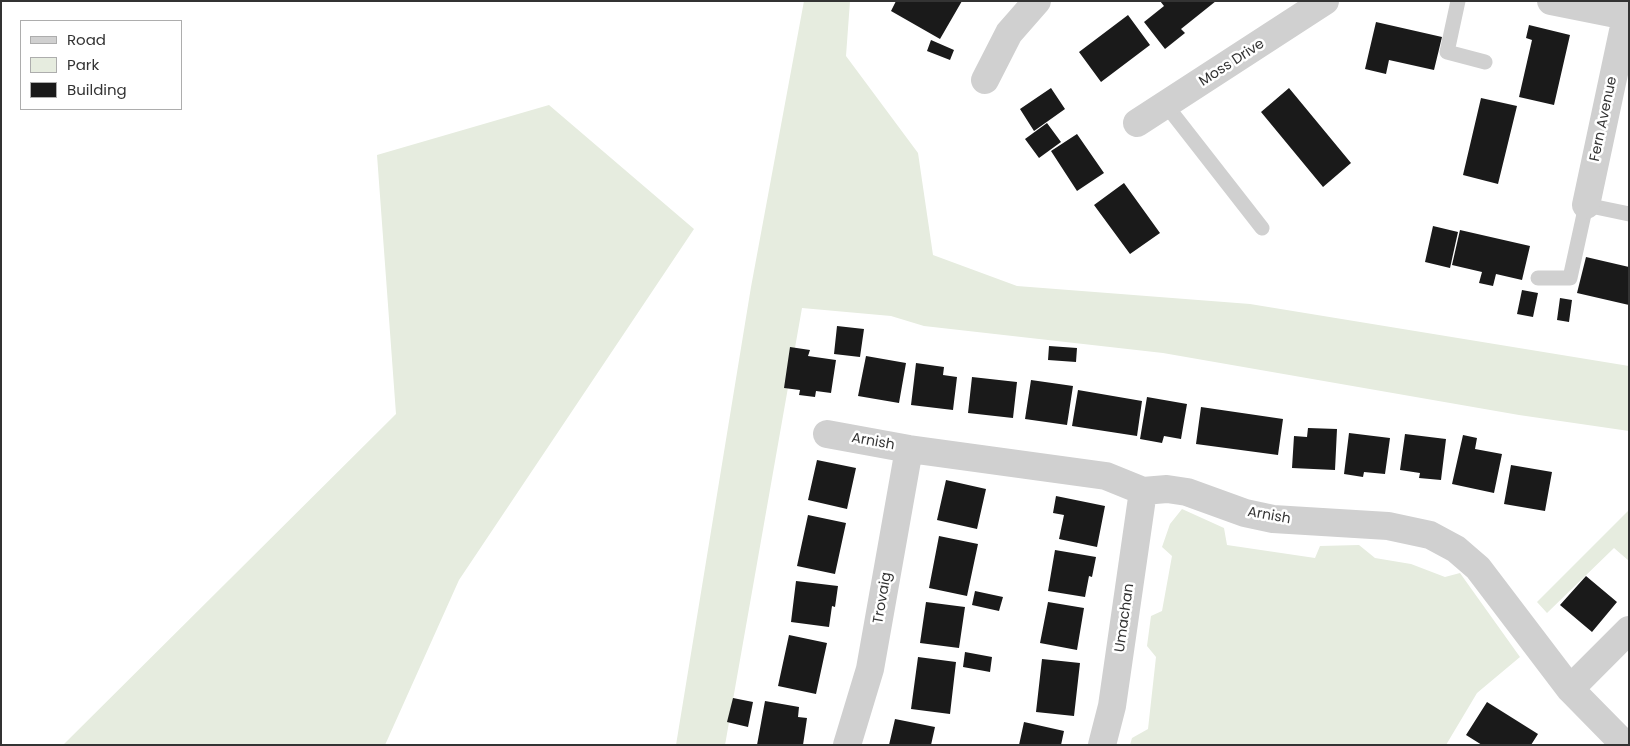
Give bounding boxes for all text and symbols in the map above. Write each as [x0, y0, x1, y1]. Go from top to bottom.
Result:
legend [20, 20, 182, 110]
text: Road [67, 29, 106, 50]
street label: Moss Drive [1196, 36, 1268, 90]
text: Park [67, 54, 99, 75]
street label: Fern Avenue [1587, 75, 1621, 163]
text: Building [67, 79, 127, 100]
street label: Arnish [850, 430, 896, 454]
street label: Arnish [1246, 504, 1292, 528]
street label: Trovaig [870, 571, 896, 625]
street label: Umachan [1112, 583, 1138, 653]

